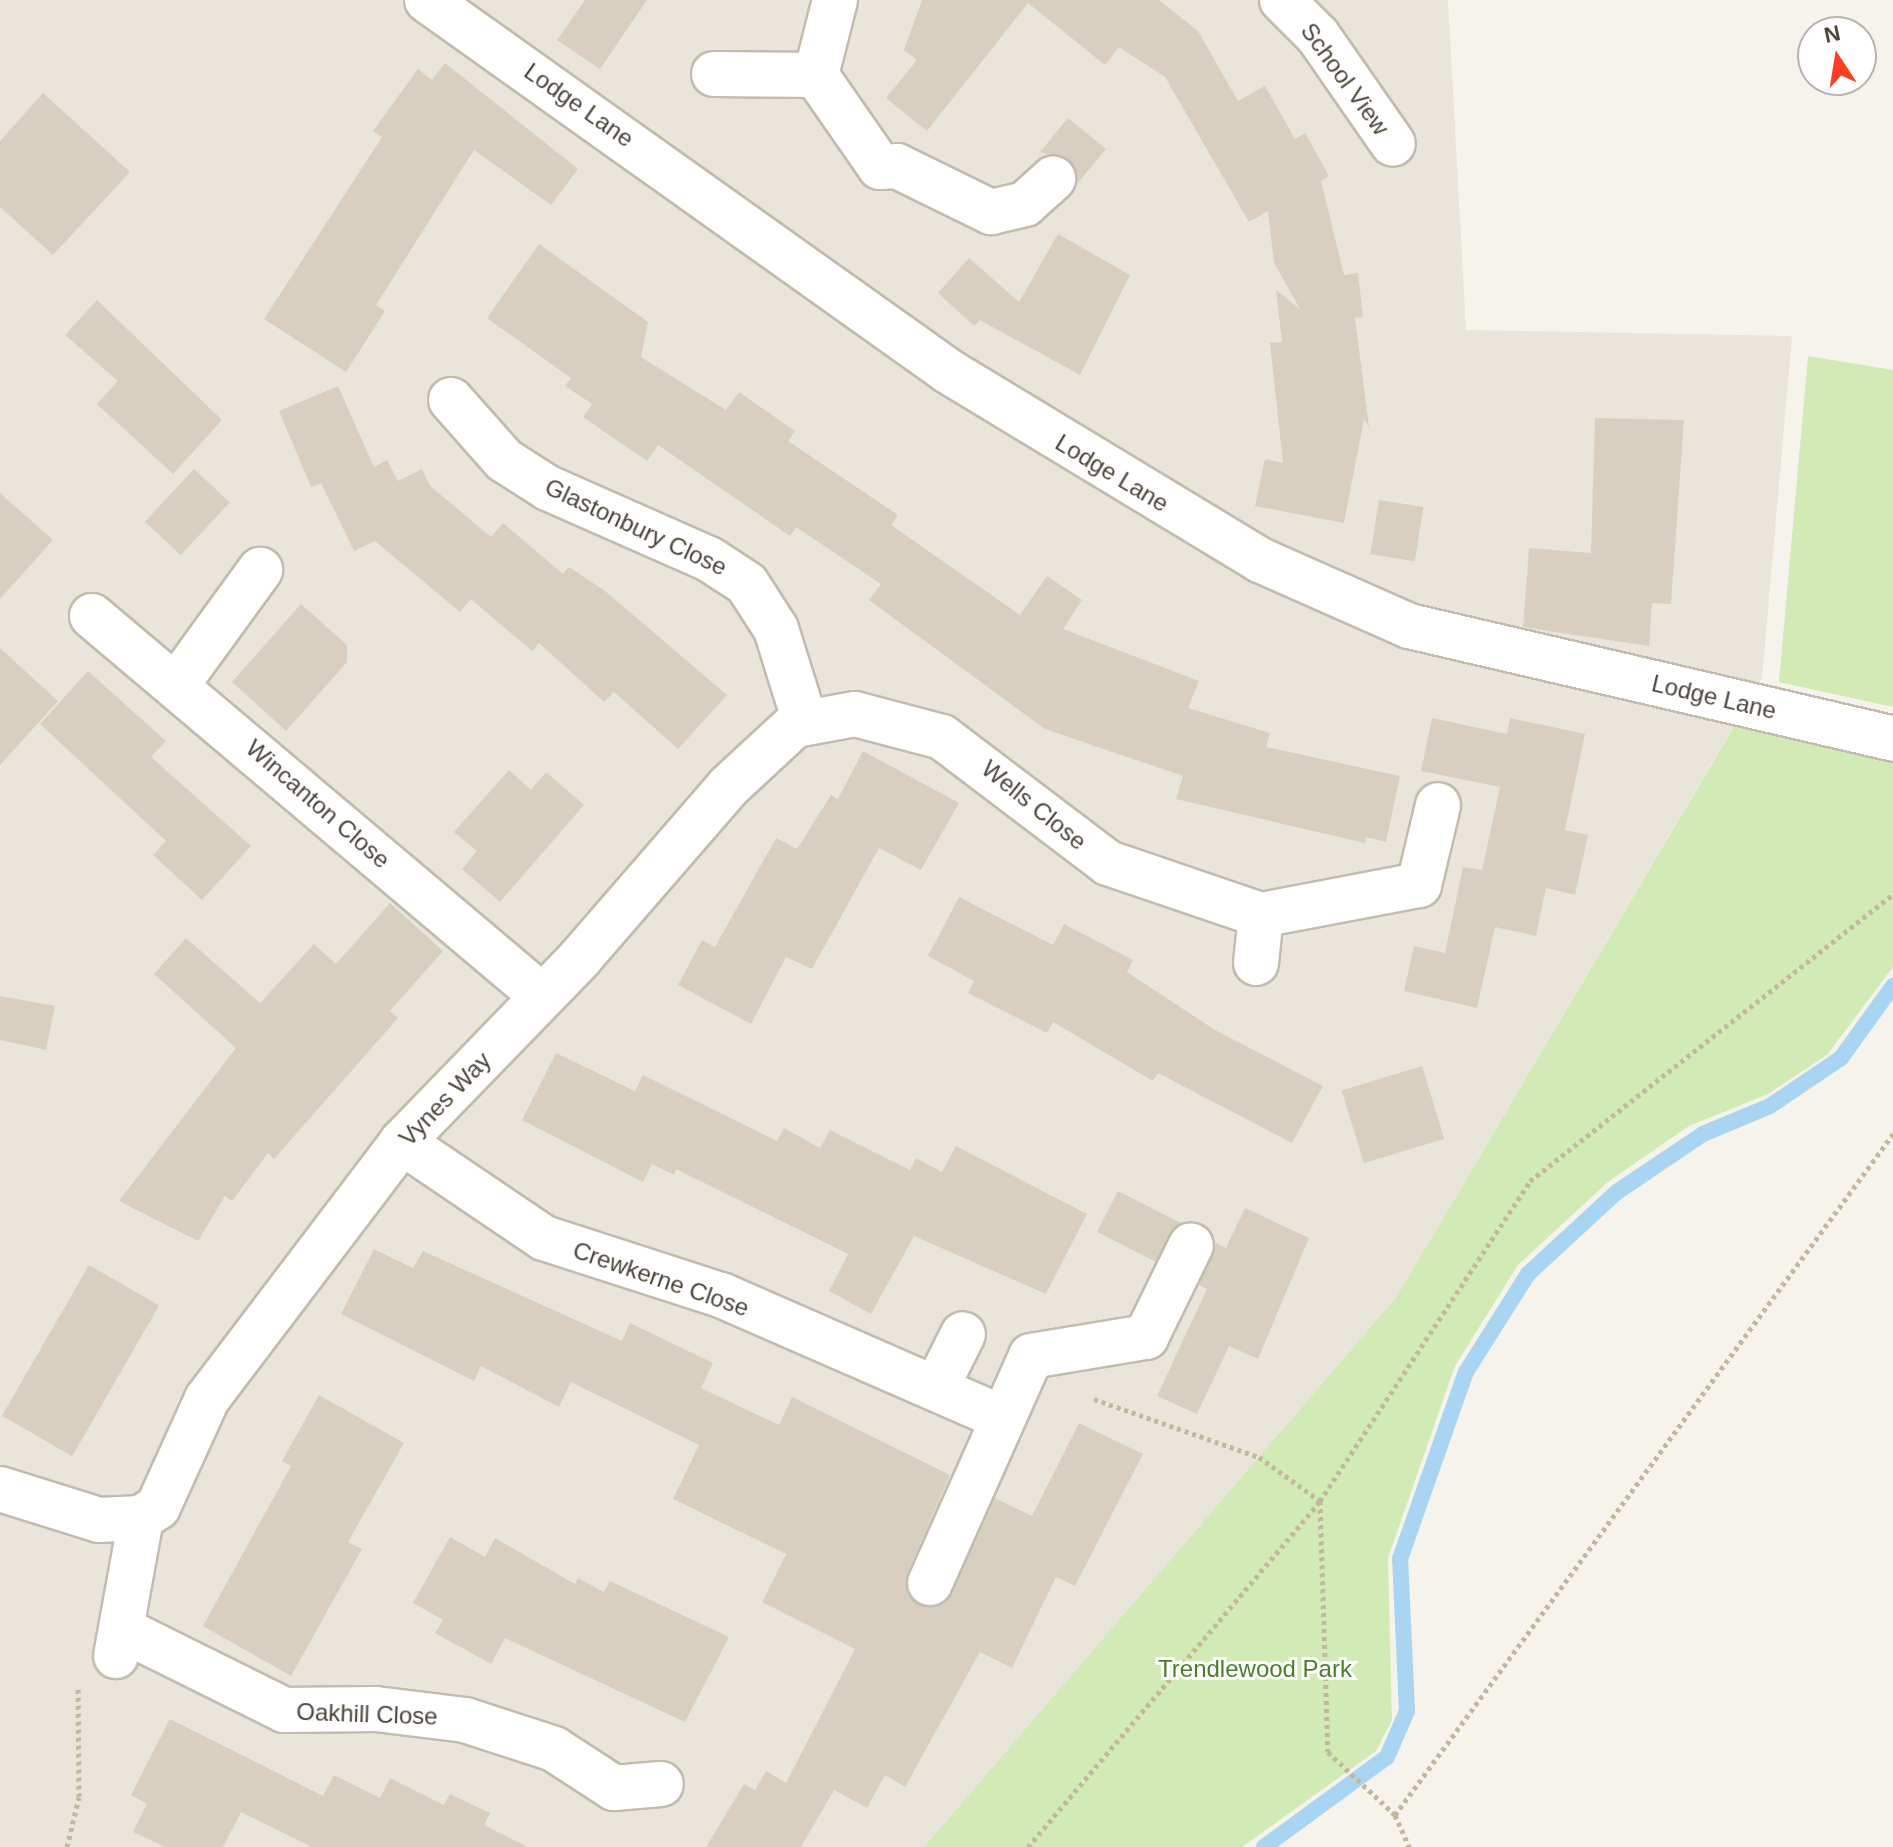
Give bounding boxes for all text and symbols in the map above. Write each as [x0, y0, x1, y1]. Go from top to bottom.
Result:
north arrow [1797, 16, 1877, 96]
street label: School View [1295, 17, 1395, 141]
text: N [1822, 20, 1843, 48]
street label: Lodge Lane [519, 57, 639, 153]
street label: Lodge Lane [1050, 428, 1174, 518]
street label: Glastonbury Close [540, 472, 732, 582]
street label: Lodge Lane [1649, 669, 1779, 725]
street label: Wincanton Close [240, 734, 396, 874]
street label: Wells Close [976, 754, 1092, 856]
street label: Vynes Way [393, 1046, 497, 1152]
street label: Crewkerne Close [569, 1235, 753, 1323]
park label: Trendlewood Park [1158, 1655, 1352, 1683]
street label: Oakhill Close [296, 1697, 438, 1731]

